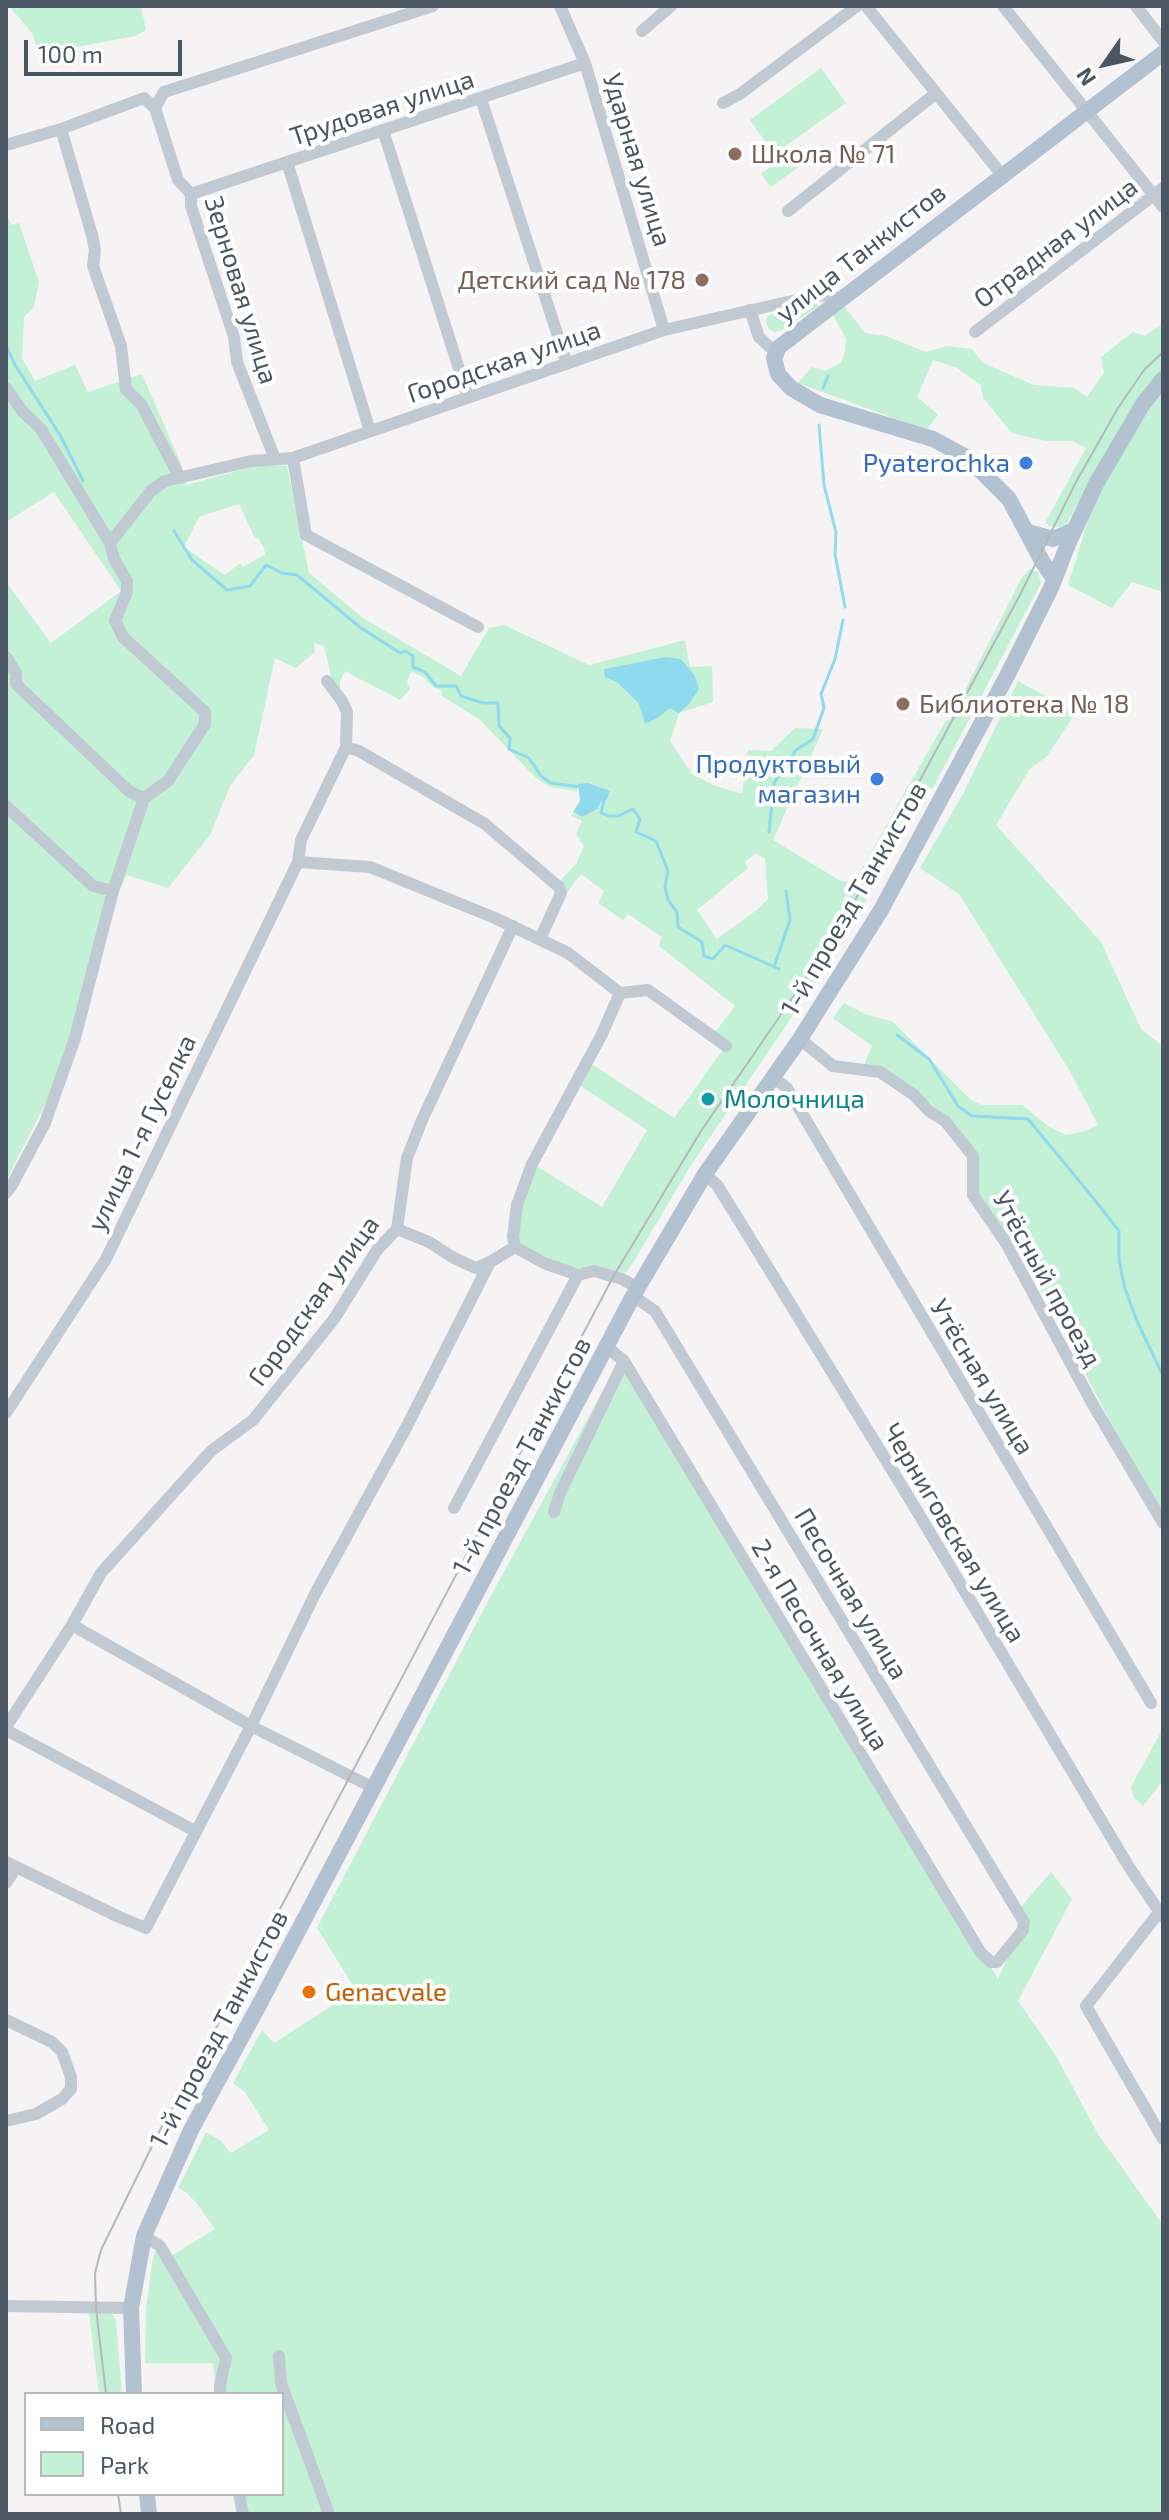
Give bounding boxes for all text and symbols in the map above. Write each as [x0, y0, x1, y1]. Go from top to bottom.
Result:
scale bar [28, 24, 186, 74]
north arrow [1065, 24, 1145, 104]
text: 100 m [38, 39, 103, 68]
street label: Трудовая улица [286, 64, 478, 152]
text: N [1070, 64, 1100, 91]
street label: Ударная улица [596, 70, 678, 250]
place label: Школа № 71 [751, 138, 896, 170]
marker: Школа № 71 [726, 145, 744, 163]
street label: Отрадная улица [968, 171, 1144, 315]
street label: улица Танкистов [770, 177, 952, 329]
street label: Зерновая улица [198, 192, 284, 388]
place label: Детский сад № 178 [458, 264, 686, 296]
marker: Детский сад № 178 [693, 271, 711, 289]
street label: Городская улица [403, 314, 605, 410]
place label: Pyaterochka [863, 447, 1010, 479]
marker: Pyaterochka [1017, 454, 1035, 472]
place label: Библиотека № 18 [919, 688, 1130, 720]
marker: Библиотека № 18 [894, 695, 912, 713]
place label: Продуктовый магазин [695, 748, 861, 810]
marker: Продуктовый магазин [868, 770, 886, 788]
street label: 1-й проезд Танкистов [774, 777, 934, 1021]
street label: улица 1-я Гуселка [81, 1030, 203, 1236]
place label: Молочница [724, 1083, 865, 1115]
marker: Молочница [699, 1090, 717, 1108]
street label: Утёсный проезд [986, 1186, 1108, 1372]
street label: Городская улица [242, 1210, 386, 1392]
street label: Утёсная улица [923, 1294, 1041, 1460]
street label: 1-й проезд Танкистов [446, 1332, 598, 1580]
street label: Черниговская улица [876, 1418, 1032, 1648]
street label: Песочная улица [787, 1503, 915, 1685]
street label: 2-я Песочная улица [745, 1534, 895, 1756]
street label: 1-й проезд Танкистов [143, 1905, 295, 2153]
place label: Genacvale [325, 1976, 447, 2008]
marker: Genacvale [300, 1983, 318, 2001]
legend [24, 2392, 284, 2496]
text: Road [100, 2410, 155, 2439]
text: Park [100, 2450, 149, 2479]

